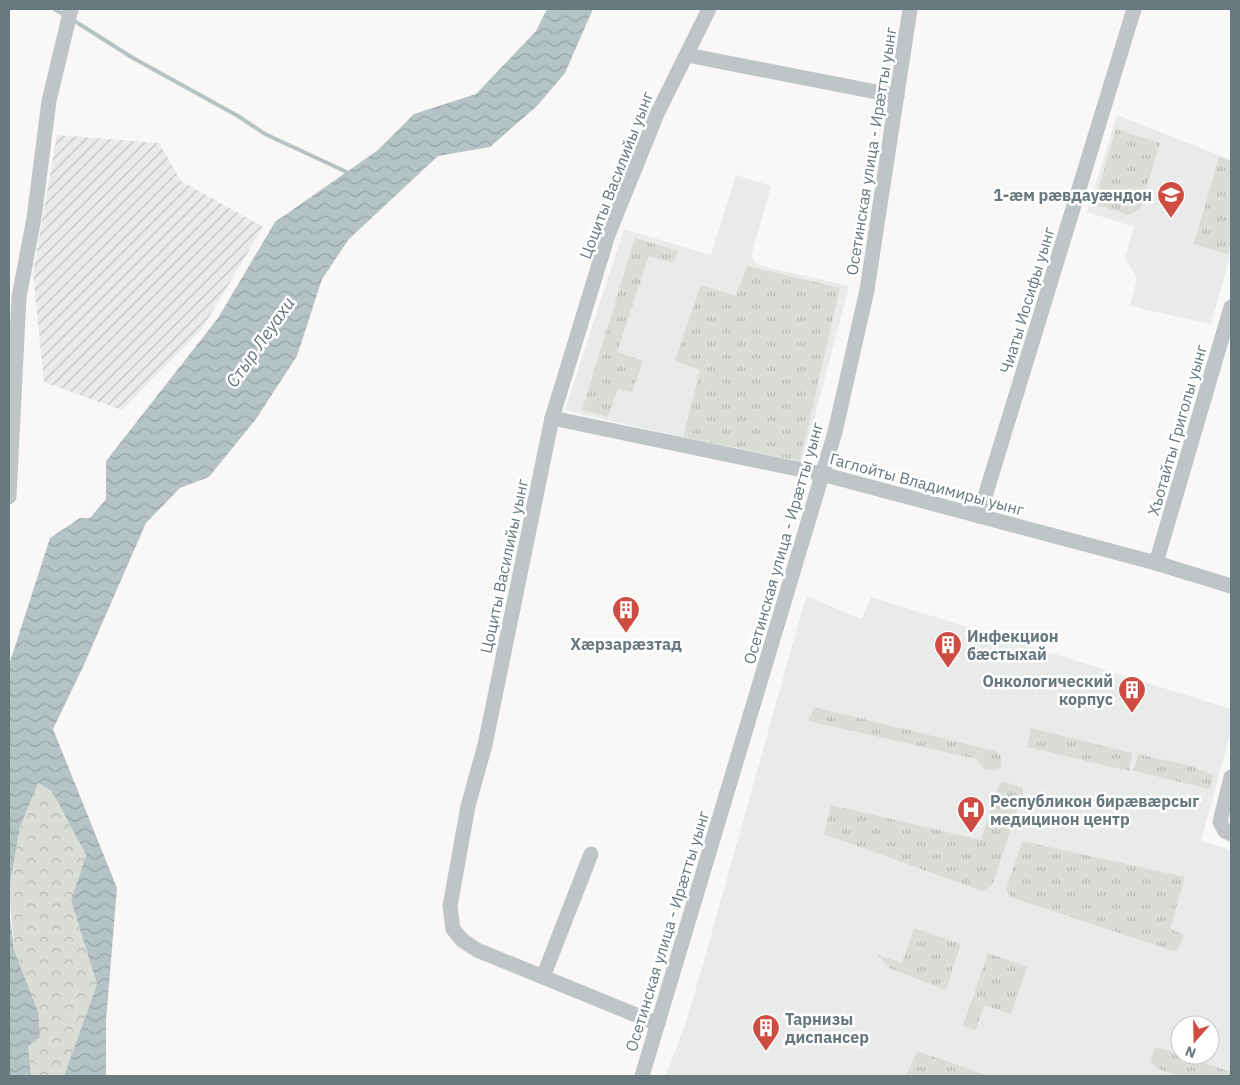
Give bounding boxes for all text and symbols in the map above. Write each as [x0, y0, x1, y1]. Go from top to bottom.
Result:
street label: Осетинская улица - Ирæтты уынг [841, 25, 901, 277]
street label: Цоциты Василийы уынг [575, 88, 657, 262]
school or university icon: 1-æм рӕвдауӕндон [1156, 180, 1186, 219]
place label: 1-æм рӕвдауӕндон [993, 185, 1152, 205]
street label: Чиаты Иосифы уынг [995, 224, 1059, 376]
water label: Стыр Леуахи [220, 292, 300, 392]
street label: Хъотайты Григолы уынг [1143, 342, 1211, 518]
street label: Осетинская улица - Ирæтты уынг [739, 420, 827, 666]
street label: Гаглойты Владимиры уынг [828, 448, 1026, 520]
street label: Цоциты Василийы уынг [476, 477, 532, 655]
building icon: Хæрзарæзтад [611, 595, 641, 634]
place label: Инфекцион бæстыхай [967, 626, 1059, 664]
building icon: Инфекцион бæстыхай [933, 630, 963, 669]
place label: Хæрзарæзтад [570, 634, 682, 654]
place label: Онкологический корпус [982, 671, 1113, 709]
building icon: Онкологический корпус [1117, 675, 1147, 714]
place label: Республикон бирæвæрсыг медицинон центр [990, 791, 1199, 829]
hospital icon: Республикон бирæвæрсыг медицинон центр [956, 795, 986, 834]
street label: Осетинская улица - Ирæтты уынг [621, 808, 713, 1054]
place label: Тарнизы диспансер [785, 1009, 869, 1047]
building icon: Тарнизы диспансер [751, 1013, 781, 1052]
north arrow [1170, 1015, 1220, 1065]
text: N [1183, 1042, 1198, 1062]

